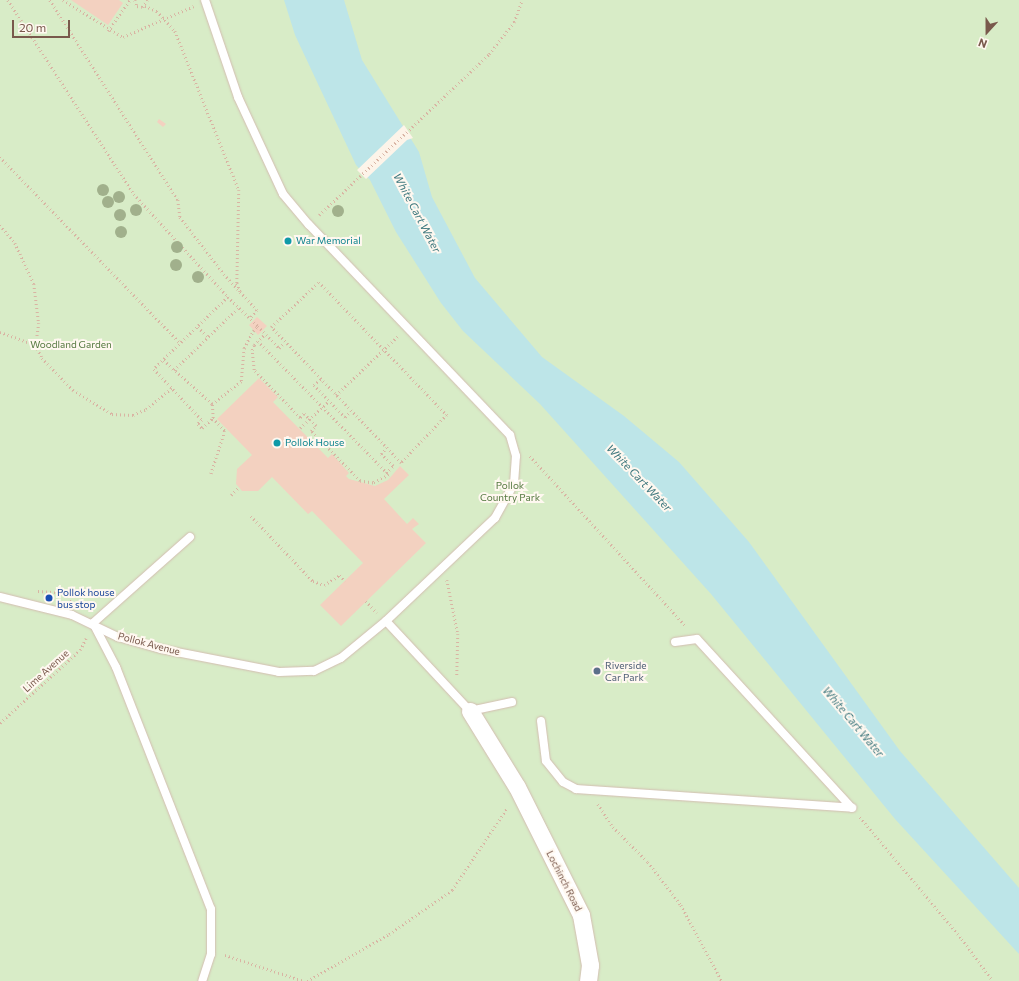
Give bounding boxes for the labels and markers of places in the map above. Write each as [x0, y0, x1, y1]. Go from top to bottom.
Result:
place label: War Memorial [296, 235, 361, 247]
marker: War Memorial [283, 236, 293, 246]
place label: Pollok House [285, 437, 344, 449]
marker: Pollok House [272, 438, 282, 448]
place label: Pollok house bus stop [57, 586, 115, 610]
marker: Pollok house bus stop [44, 593, 54, 603]
place label: Riverside Car Park [605, 659, 646, 682]
marker: Riverside Car Park [592, 666, 602, 676]

